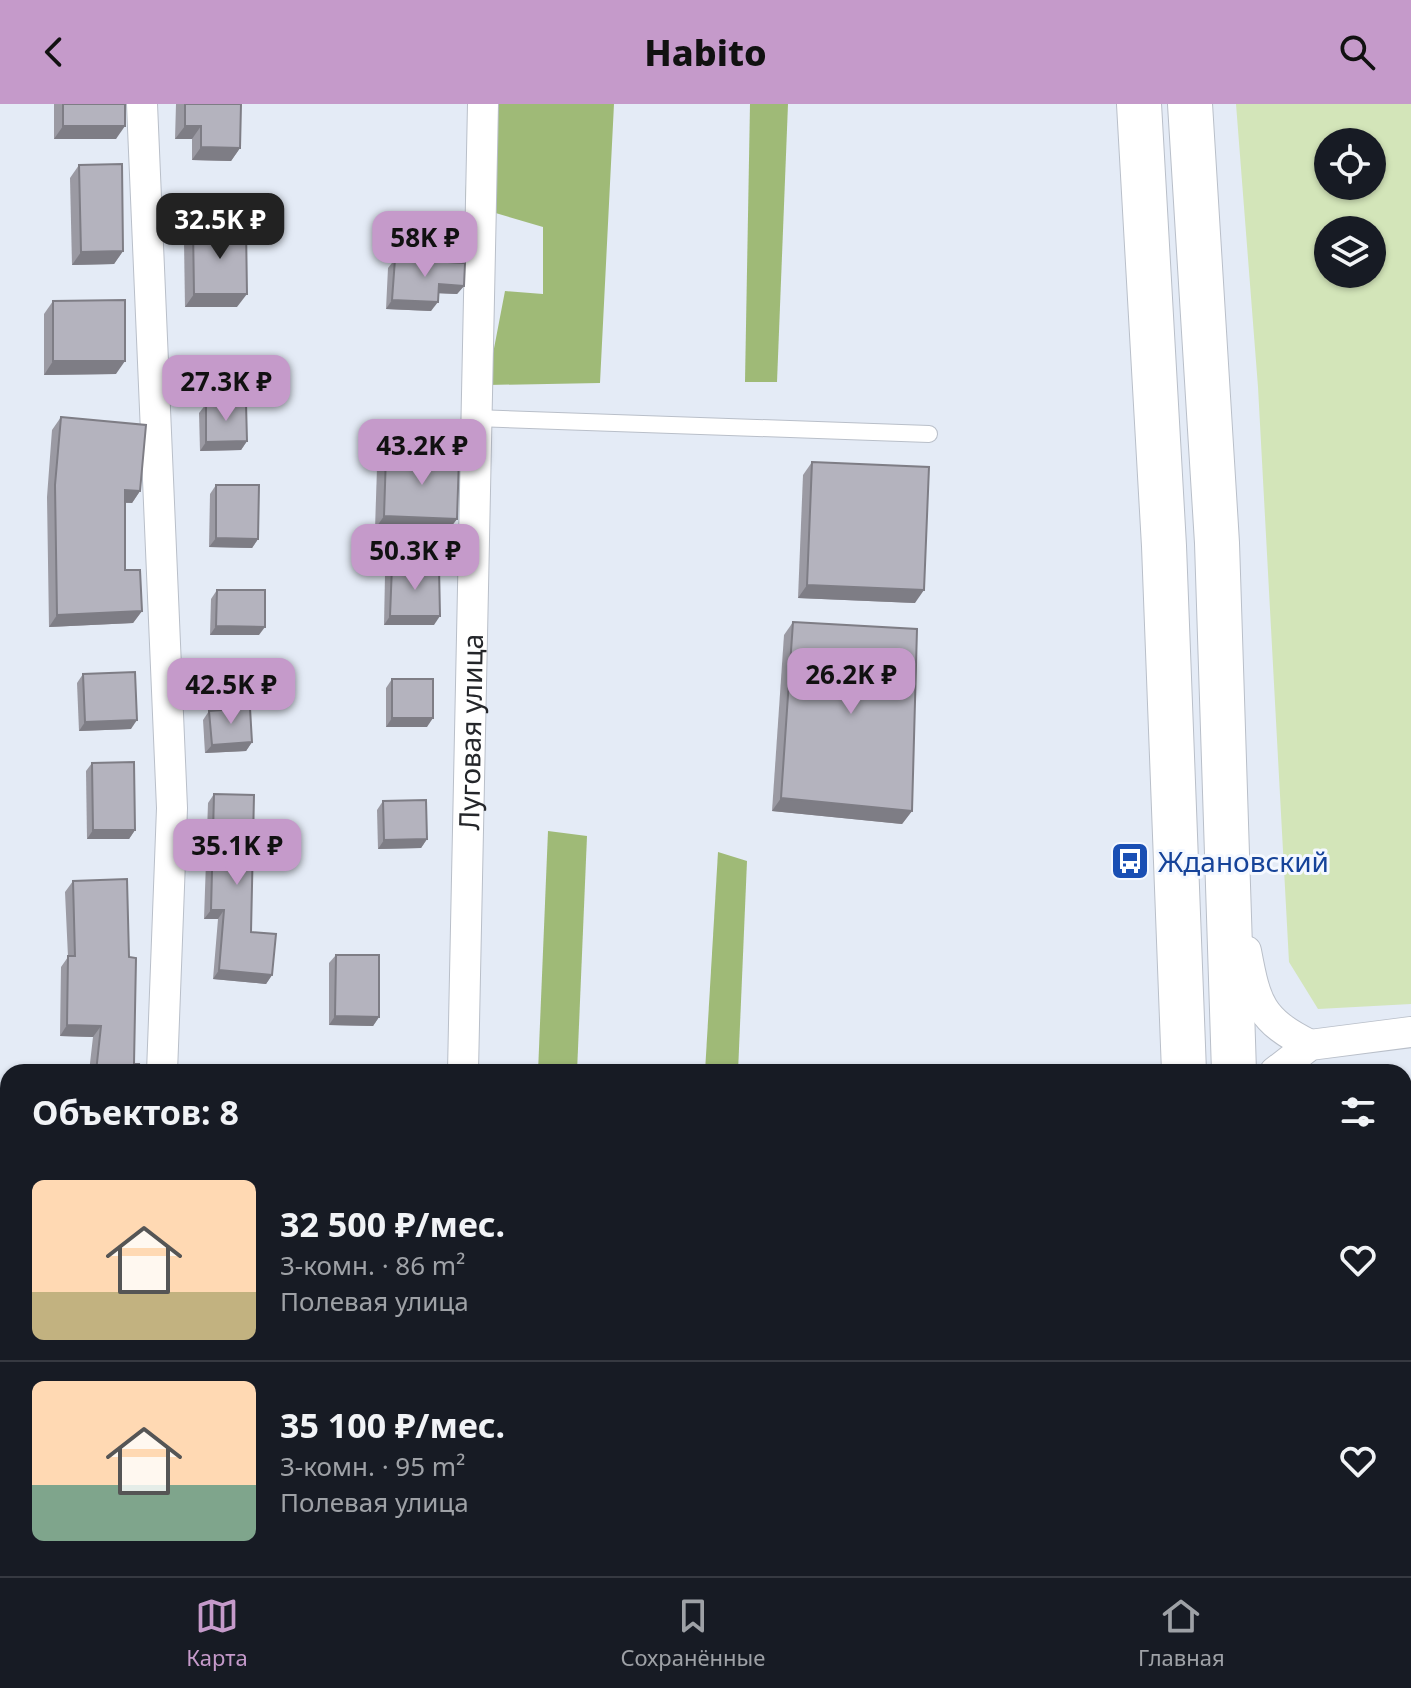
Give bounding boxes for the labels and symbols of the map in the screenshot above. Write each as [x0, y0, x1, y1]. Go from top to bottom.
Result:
pin: 32.5K ₽ [146, 193, 294, 261]
pin: 58K ₽ [369, 211, 481, 279]
pin: 27.3K ₽ [152, 355, 300, 423]
pin: 43.2K ₽ [348, 419, 496, 487]
pin: 50.3K ₽ [341, 524, 489, 592]
street label: Луговая улица [449, 633, 491, 831]
pin: 26.2K ₽ [777, 648, 925, 716]
pin: 42.5K ₽ [157, 658, 305, 726]
pin: 35.1K ₽ [163, 819, 311, 887]
bus stop icon: Ждановский [1109, 840, 1151, 882]
place label: Ждановский [1158, 842, 1329, 880]

